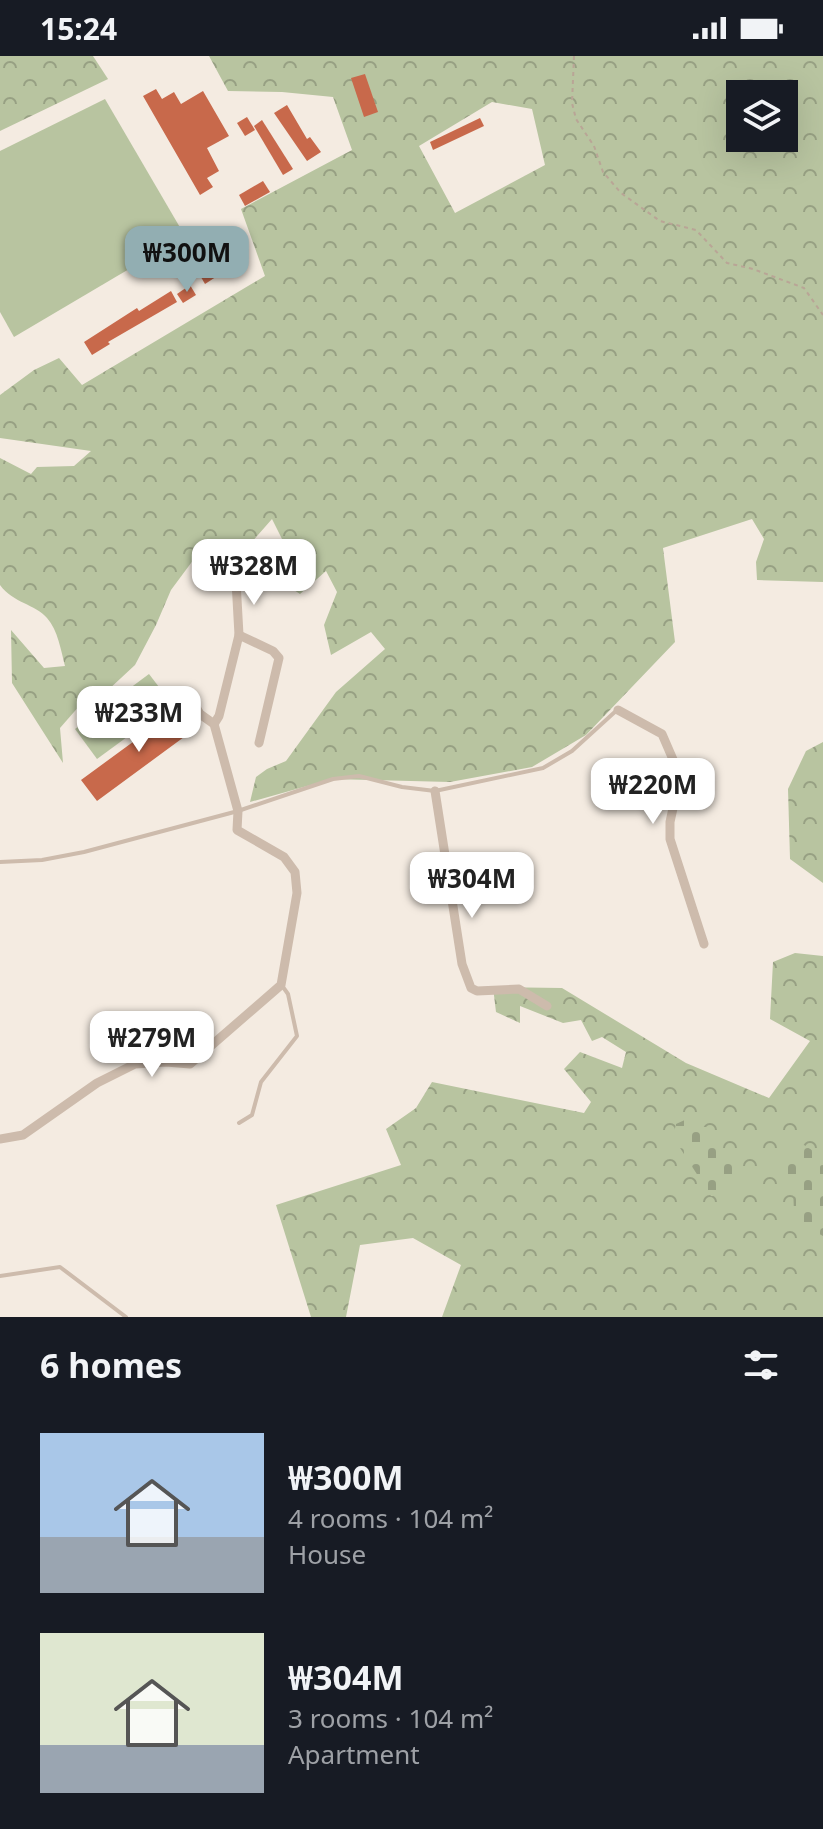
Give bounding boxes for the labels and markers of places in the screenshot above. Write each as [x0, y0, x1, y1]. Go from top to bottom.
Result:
pin: ₩300M [131, 226, 243, 294]
pin: ₩328M [198, 539, 310, 607]
pin: ₩233M [83, 686, 195, 754]
pin: ₩220M [597, 758, 709, 826]
pin: ₩304M [416, 852, 528, 920]
pin: ₩279M [96, 1011, 208, 1079]

